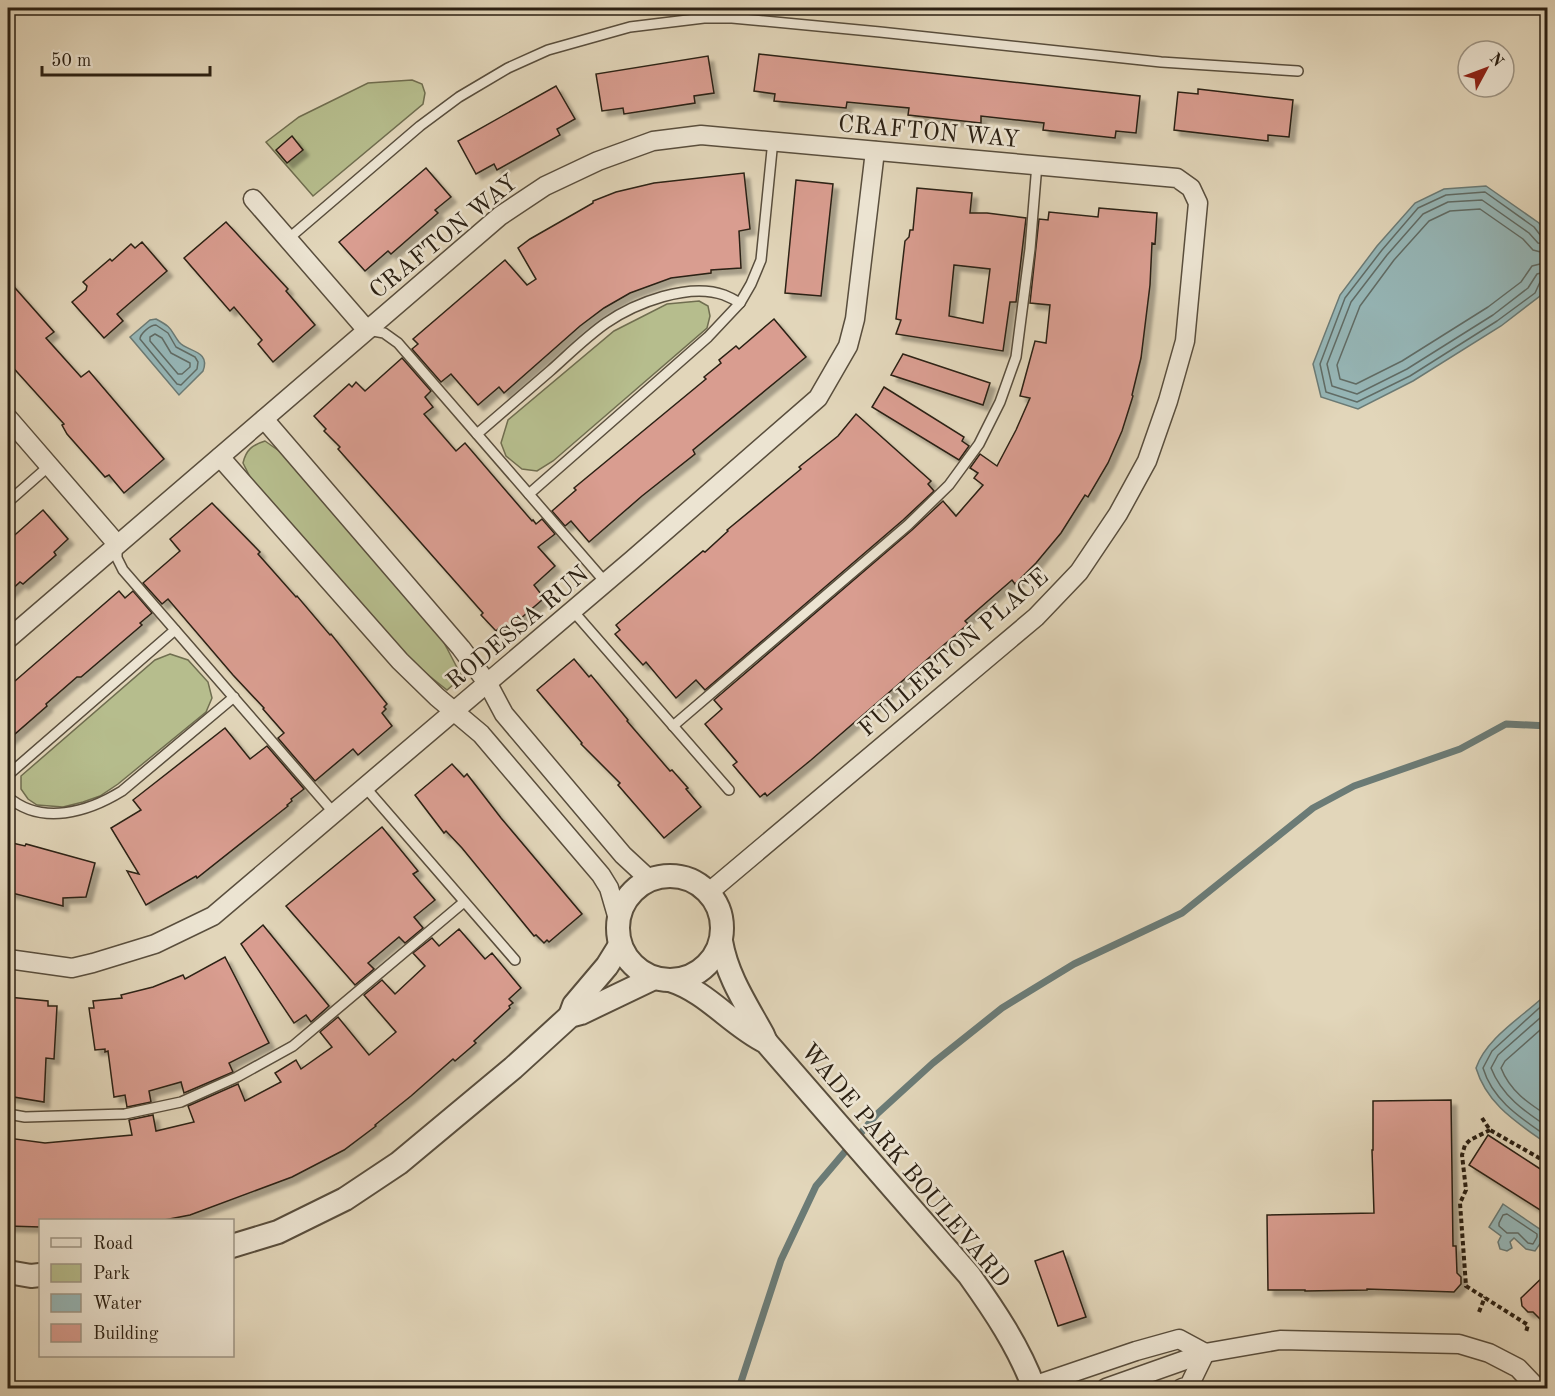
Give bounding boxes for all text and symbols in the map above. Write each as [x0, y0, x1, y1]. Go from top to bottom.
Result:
scale bar [42, 39, 210, 77]
north arrow [1456, 39, 1516, 99]
text: N [1486, 51, 1506, 71]
text: 50 m [51, 52, 91, 70]
street label: CRAFTON WAY [837, 113, 1021, 153]
street label: CRAFTON WAY [366, 171, 523, 304]
street label: RODESSA RUN [443, 562, 594, 695]
street label: FULLERTON PLACE [855, 565, 1054, 742]
street label: WADE PARK BOULEVARD [795, 1040, 1014, 1293]
legend [39, 1219, 234, 1357]
text: Road [93, 1235, 133, 1253]
text: Park [93, 1265, 130, 1283]
text: Water [93, 1295, 142, 1313]
text: Building [93, 1325, 159, 1343]

